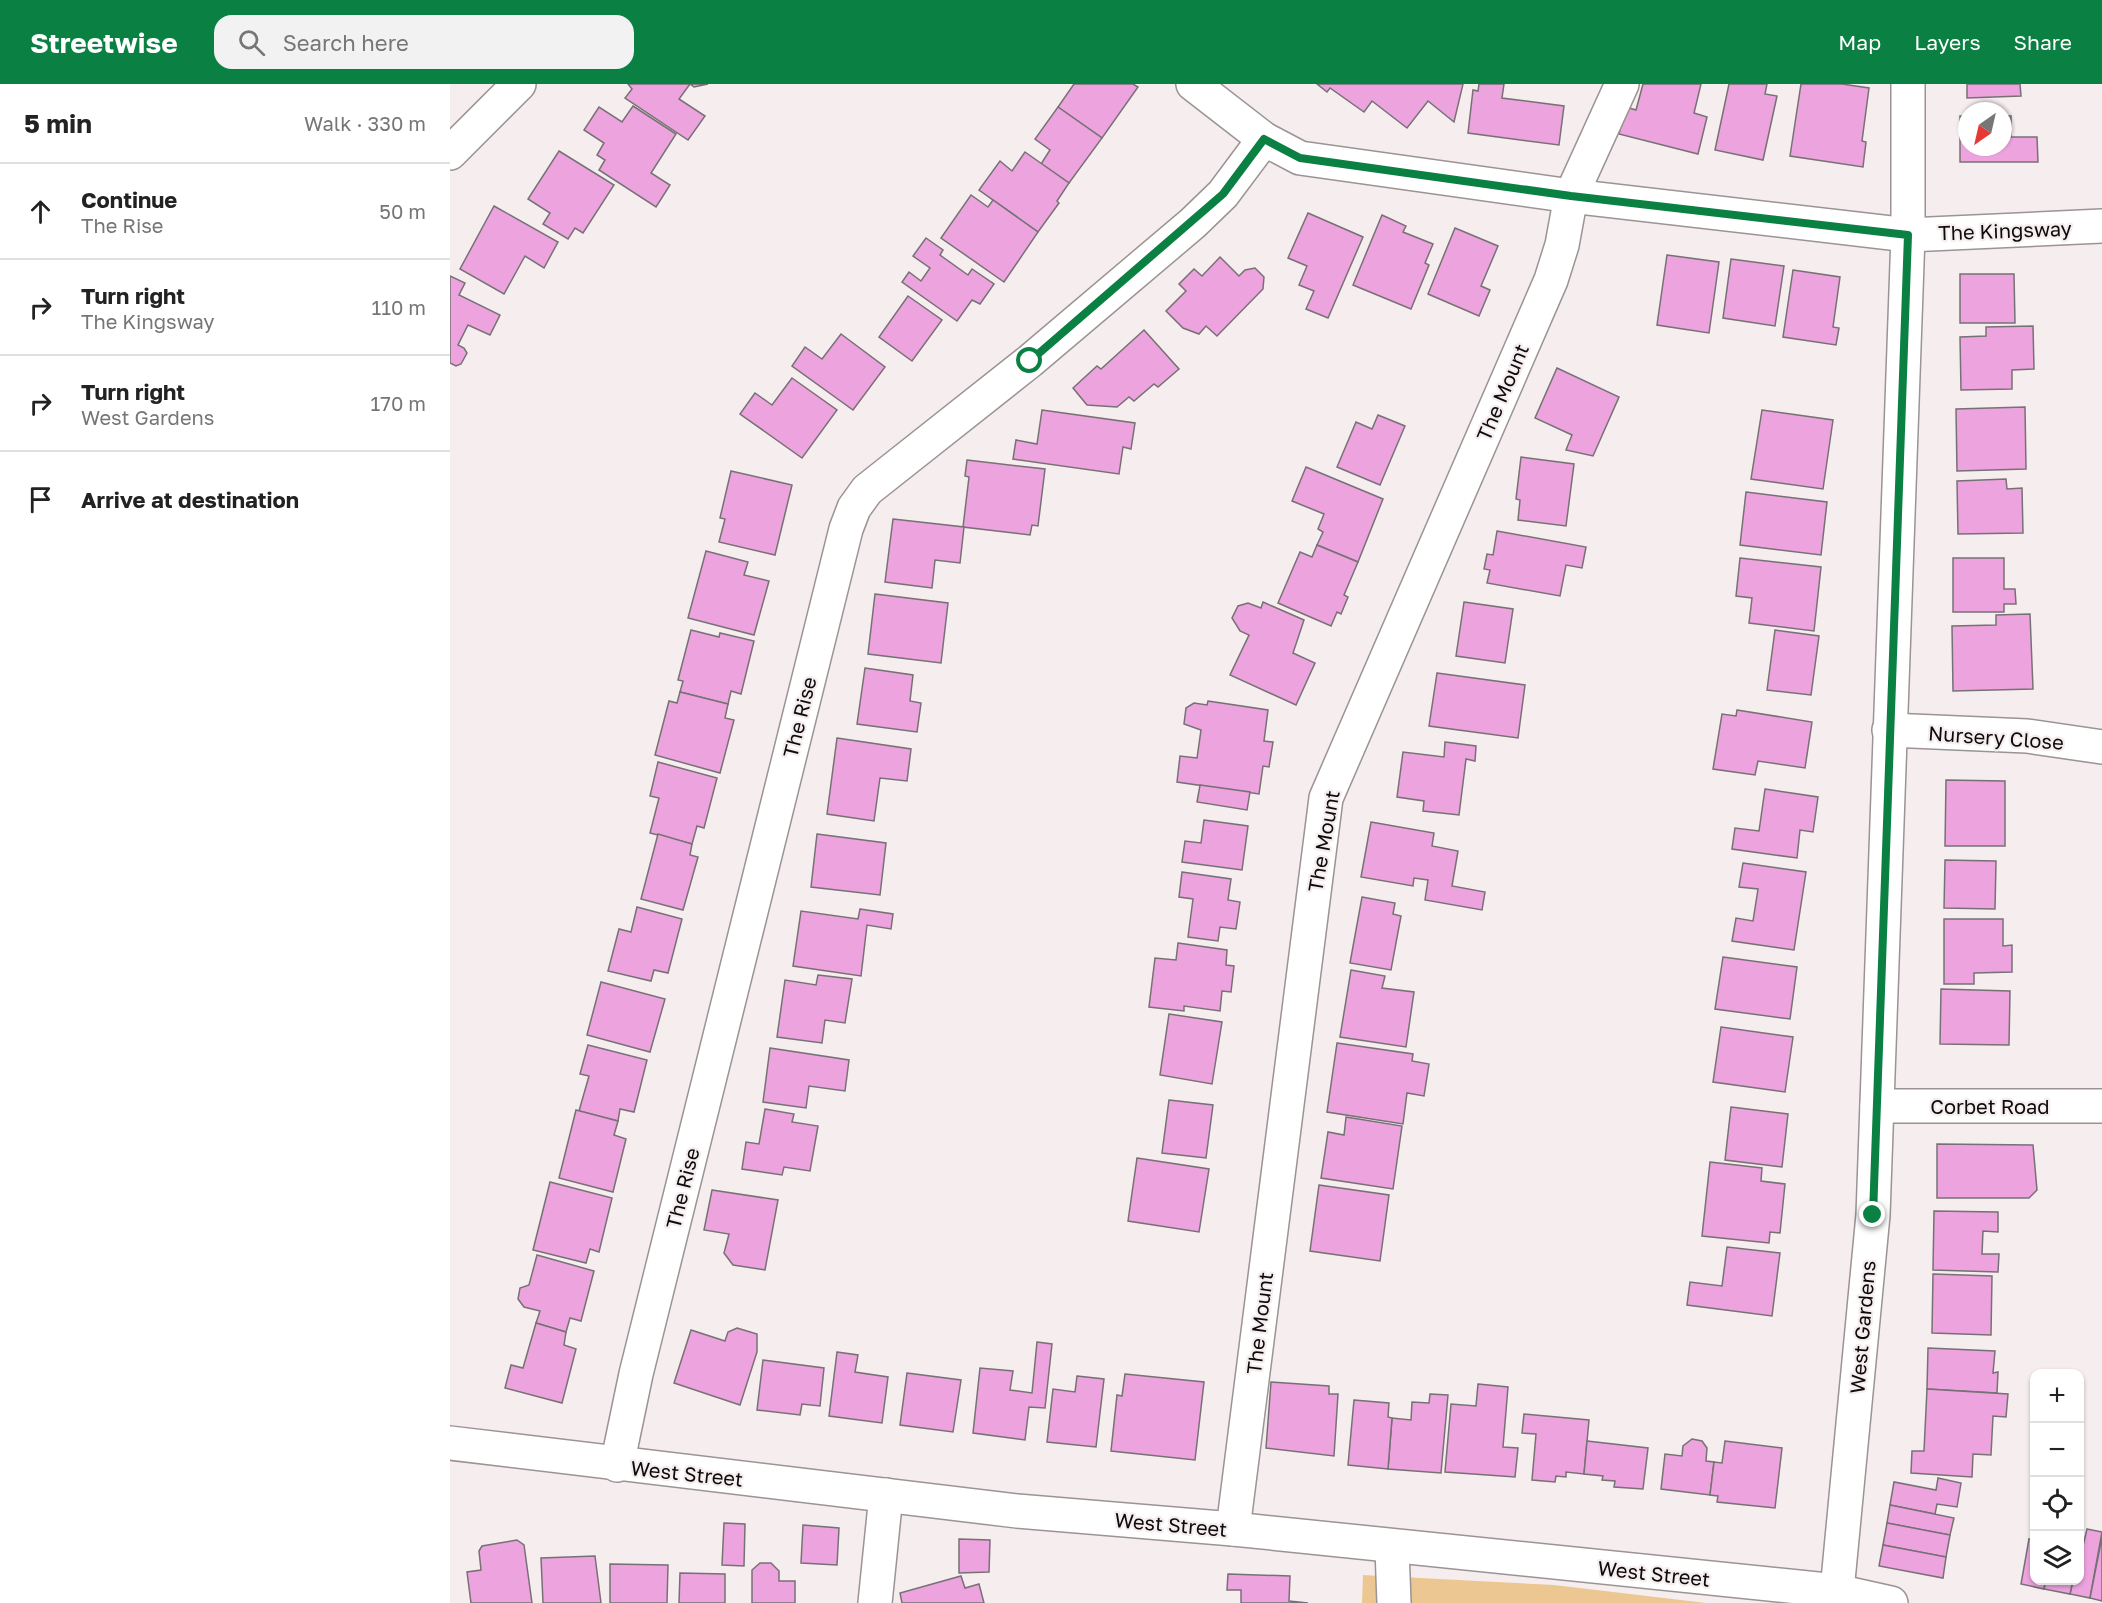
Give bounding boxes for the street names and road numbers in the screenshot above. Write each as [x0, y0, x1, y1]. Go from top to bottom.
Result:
street label: The Kingsway [1938, 216, 2072, 244]
street label: The Mount [1471, 340, 1533, 444]
street label: The Rise [777, 674, 821, 760]
street label: Nursery Close [1927, 720, 2065, 754]
street label: The Mount [1302, 788, 1344, 894]
street label: Corbet Road [1930, 1094, 2050, 1118]
street label: The Rise [660, 1145, 704, 1231]
street label: West Gardens [1844, 1260, 1880, 1394]
street label: The Mount [1241, 1271, 1277, 1375]
street label: West Street [630, 1455, 744, 1491]
street label: West Street [1114, 1507, 1228, 1541]
street label: West Street [1597, 1555, 1711, 1591]

